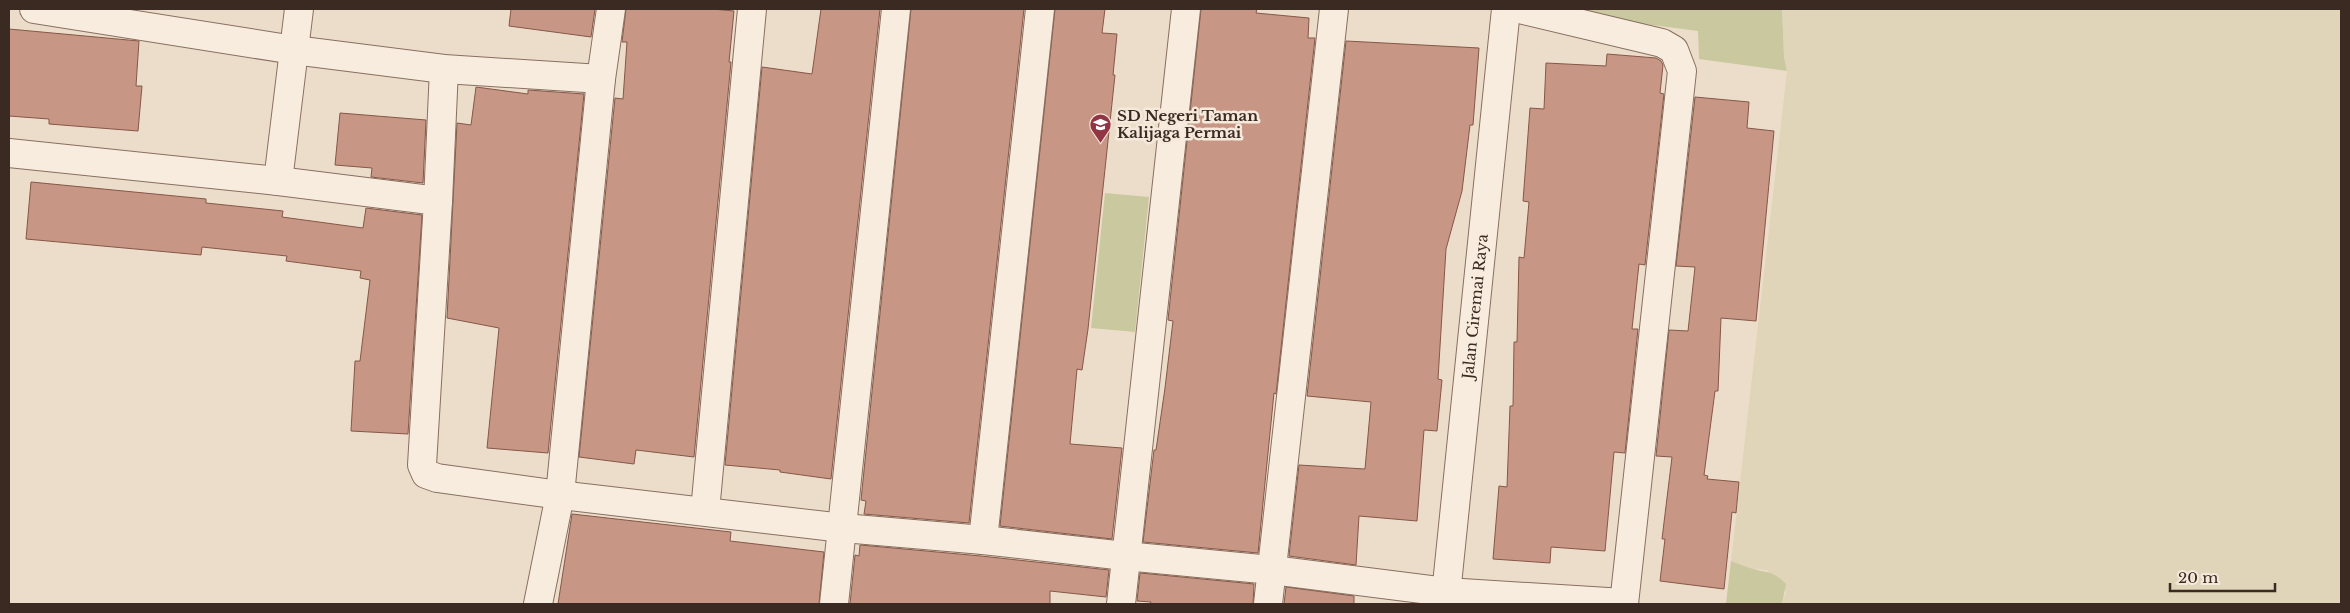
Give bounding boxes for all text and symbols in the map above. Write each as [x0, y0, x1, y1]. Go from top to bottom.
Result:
place label: SD Negeri Taman Kalijaga Permai [1117, 106, 1258, 142]
school or university icon: SD Negeri Taman Kalijaga Permai [1089, 113, 1113, 144]
street label: Jalan Ciremai Raya [1458, 232, 1492, 382]
scale bar [2170, 560, 2275, 592]
text: 20 m [2178, 568, 2218, 587]

